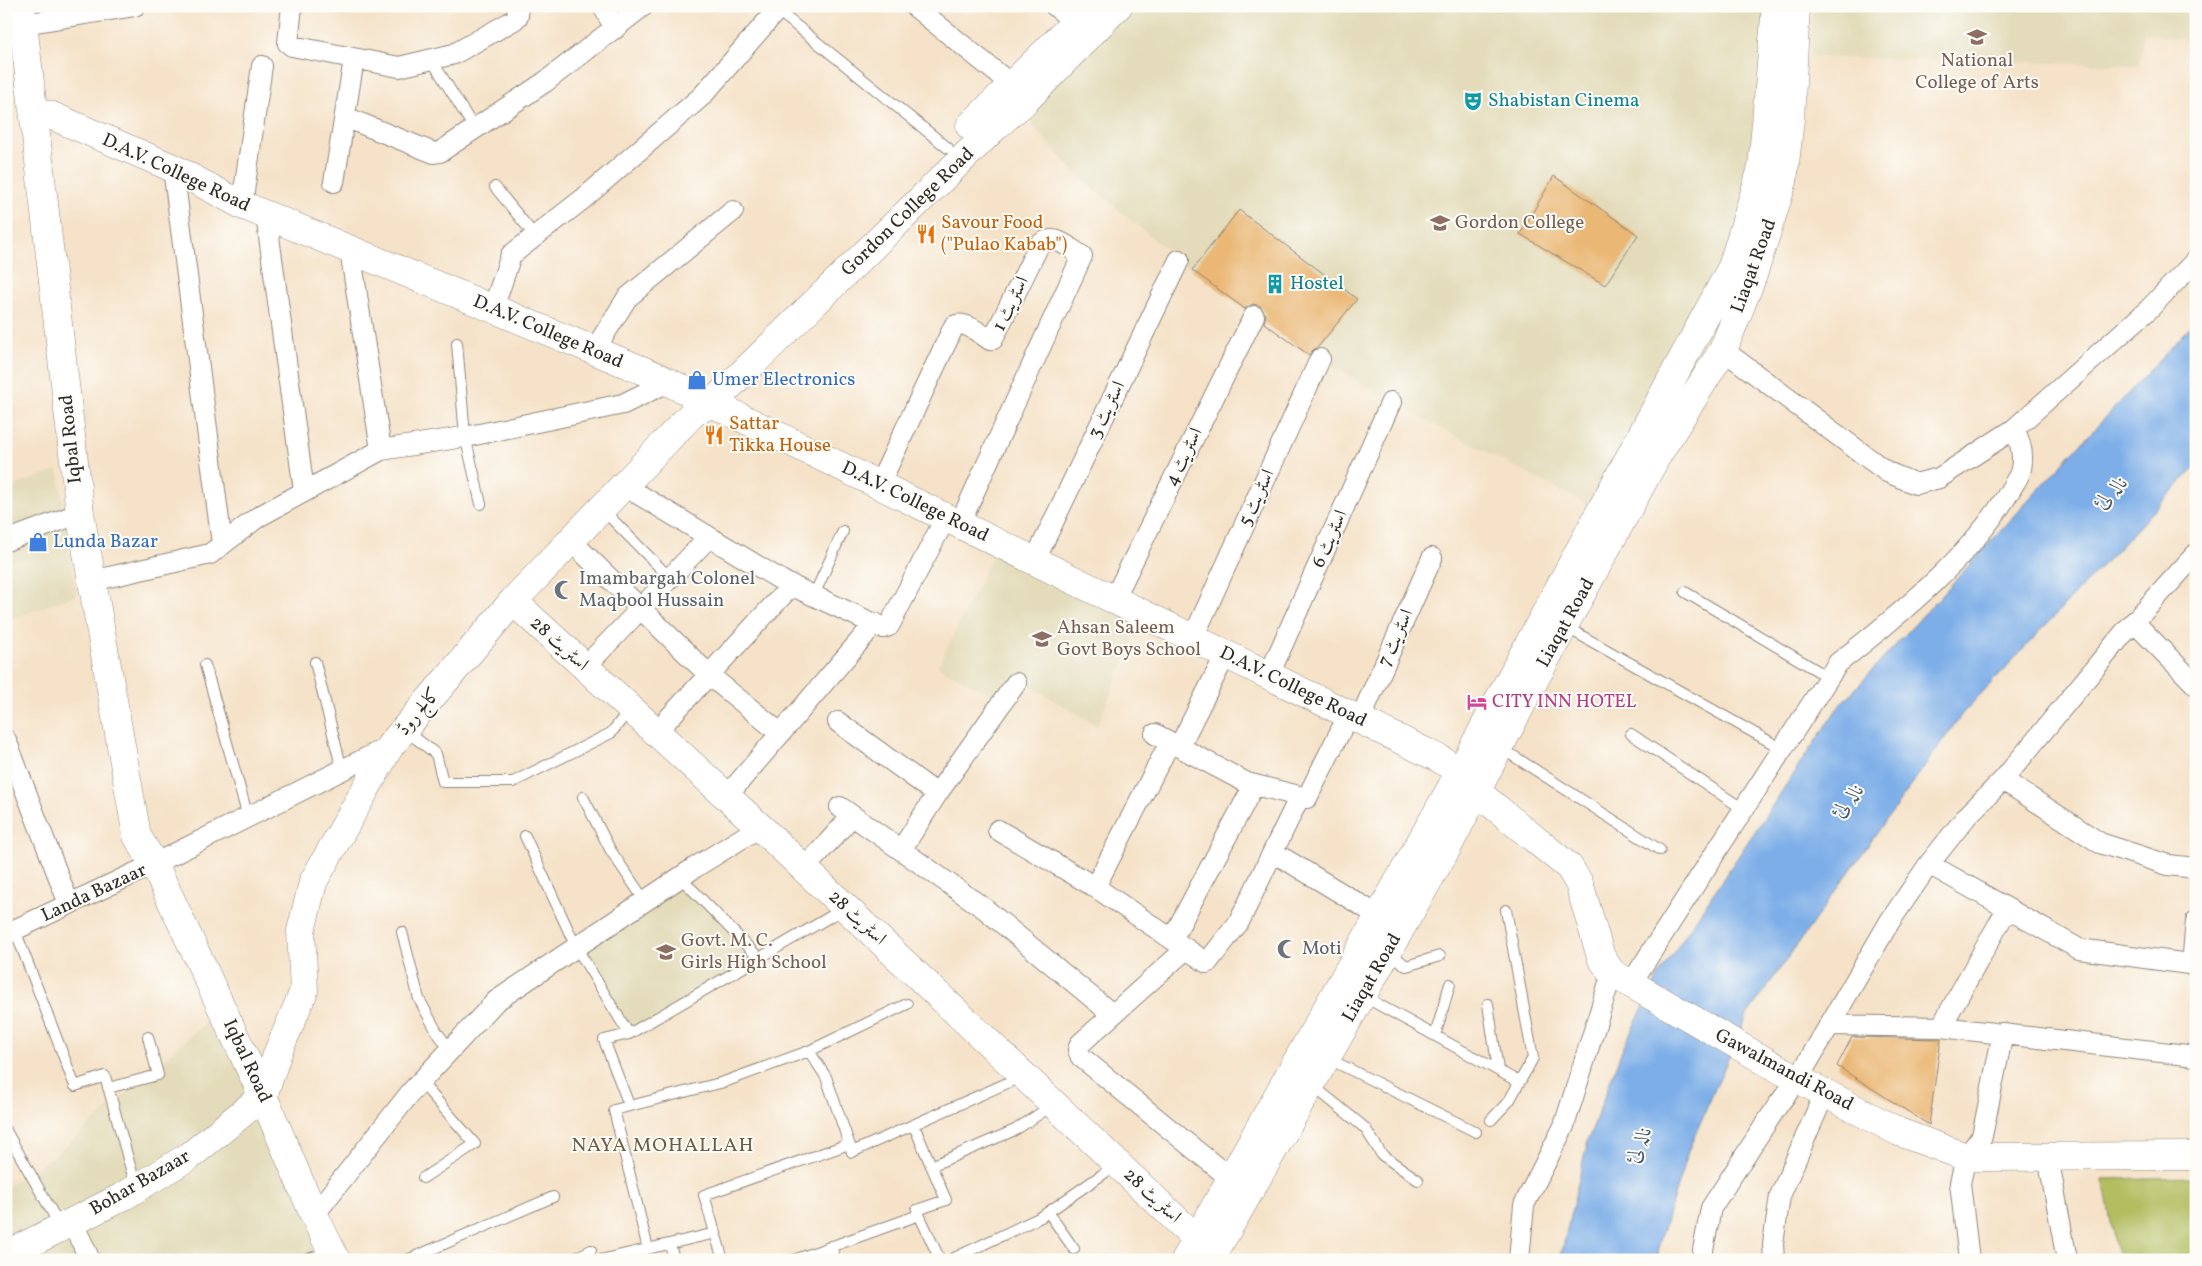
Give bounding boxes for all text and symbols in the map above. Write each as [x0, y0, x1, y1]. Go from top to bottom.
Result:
school or university icon: National College of Arts [1966, 26, 1988, 48]
place label: National College of Arts [1915, 48, 2039, 96]
place label: Shabistan Cinema [1488, 88, 1640, 114]
theatre icon: Shabistan Cinema [1462, 90, 1484, 112]
street label: D.A.V. College Road [98, 127, 254, 219]
street label: Gordon College Road [836, 142, 980, 282]
place label: Savour Food ("Pulao Kabab") [941, 210, 1067, 258]
place label: Gordon College [1455, 210, 1584, 236]
school or university icon: Gordon College [1429, 212, 1451, 234]
street label: Liaqat Road [1725, 215, 1783, 317]
restaurant icon: Savour Food ("Pulao Kabab") [915, 223, 937, 245]
place label: Hostel [1290, 271, 1344, 297]
street label: اسٹریٹ 1 [987, 272, 1035, 336]
building icon: Hostel [1264, 273, 1286, 295]
street label: D.A.V. College Road [469, 289, 627, 375]
place label: Umer Electronics [712, 367, 855, 393]
shop icon: Umer Electronics [686, 369, 708, 391]
street label: اسٹریٹ 3 [1082, 377, 1132, 443]
street label: Iqbal Road [53, 393, 89, 485]
place label: Sattar Tikka House [729, 411, 831, 459]
street label: اسٹریٹ 4 [1159, 423, 1209, 491]
restaurant icon: Sattar Tikka House [703, 424, 725, 446]
street label: D.A.V. College Road [837, 455, 993, 549]
street label: اسٹریٹ 5 [1233, 465, 1281, 531]
water label: نالہ لئ [2088, 470, 2135, 517]
street label: اسٹریٹ 6 [1306, 506, 1354, 572]
place label: Lunda Bazar [53, 529, 158, 555]
shop icon: Lunda Bazar [27, 531, 49, 553]
place label: Imambargah Colonel Maqbool Hussain [579, 566, 755, 614]
street label: Liaqat Road [1531, 574, 1601, 672]
mosque icon: Imambargah Colonel Maqbool Hussain [553, 579, 575, 601]
street label: اسٹریٹ 7 [1372, 605, 1420, 671]
street label: اسٹریٹ 28 [524, 611, 594, 677]
place label: Ahsan Saleem Govt Boys School [1057, 615, 1201, 663]
school or university icon: Ahsan Saleem Govt Boys School [1031, 628, 1053, 650]
street label: D.A.V. College Road [1215, 640, 1371, 734]
street label: کالج روڈ [391, 682, 448, 743]
place label: CITY INN HOTEL [1492, 689, 1637, 715]
hotel icon: CITY INN HOTEL [1466, 691, 1488, 713]
water label: نالہ لئ [1825, 778, 1872, 826]
street label: Landa Bazaar [37, 857, 151, 929]
street label: اسٹریٹ 28 [822, 884, 892, 952]
place label: Govt. M. C. Girls High School [681, 928, 827, 976]
street label: Liaqat Road [1336, 929, 1408, 1027]
place label: Moti [1302, 936, 1342, 962]
mosque icon: Moti [1276, 938, 1298, 960]
school or university icon: Govt. M. C. Girls High School [655, 941, 677, 963]
street label: Iqbal Road [216, 1015, 278, 1107]
street label: Gawalmandi Road [1710, 1023, 1858, 1117]
water label: نالہ لئ [1619, 1122, 1660, 1169]
district label: NAYA MOHALLAH [571, 1132, 755, 1160]
street label: Bohar Bazaar [85, 1144, 195, 1222]
street label: اسٹریٹ 28 [1117, 1162, 1187, 1230]

